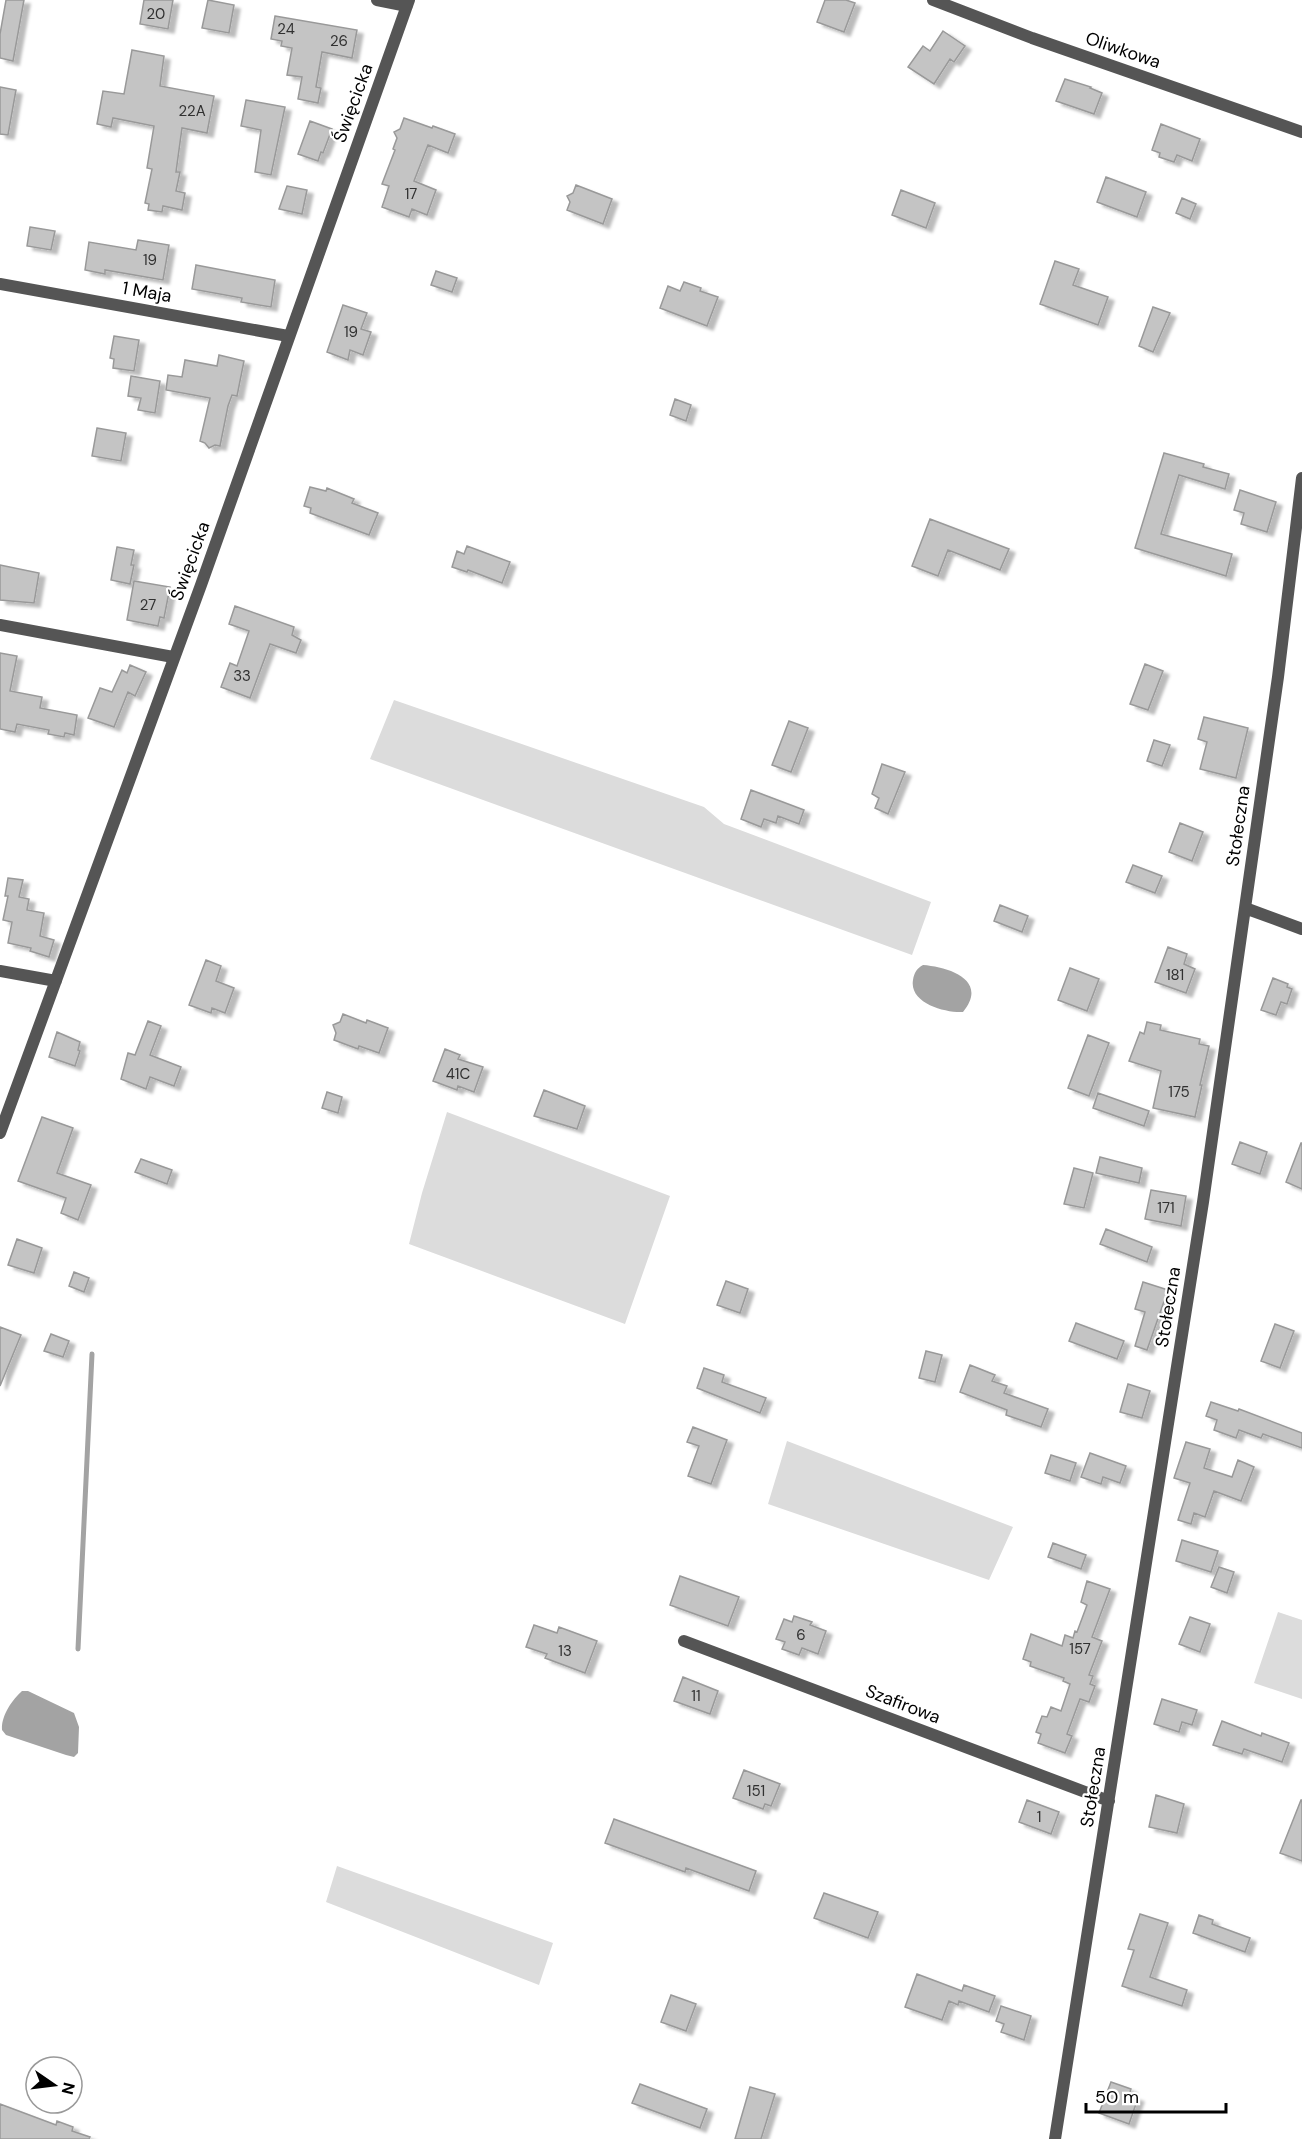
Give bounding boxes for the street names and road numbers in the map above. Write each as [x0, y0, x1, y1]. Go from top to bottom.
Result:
street label: Oliwkowa [1082, 26, 1164, 74]
street label: Święcicka [328, 60, 378, 146]
street label: 1 Maja [121, 276, 173, 308]
street label: Święcicka [165, 518, 215, 604]
street label: Stołeczna [1220, 784, 1256, 868]
street label: Stołeczna [1150, 1265, 1186, 1349]
street label: Szafirowa [862, 1679, 944, 1729]
street label: Stołeczna [1075, 1745, 1111, 1829]

